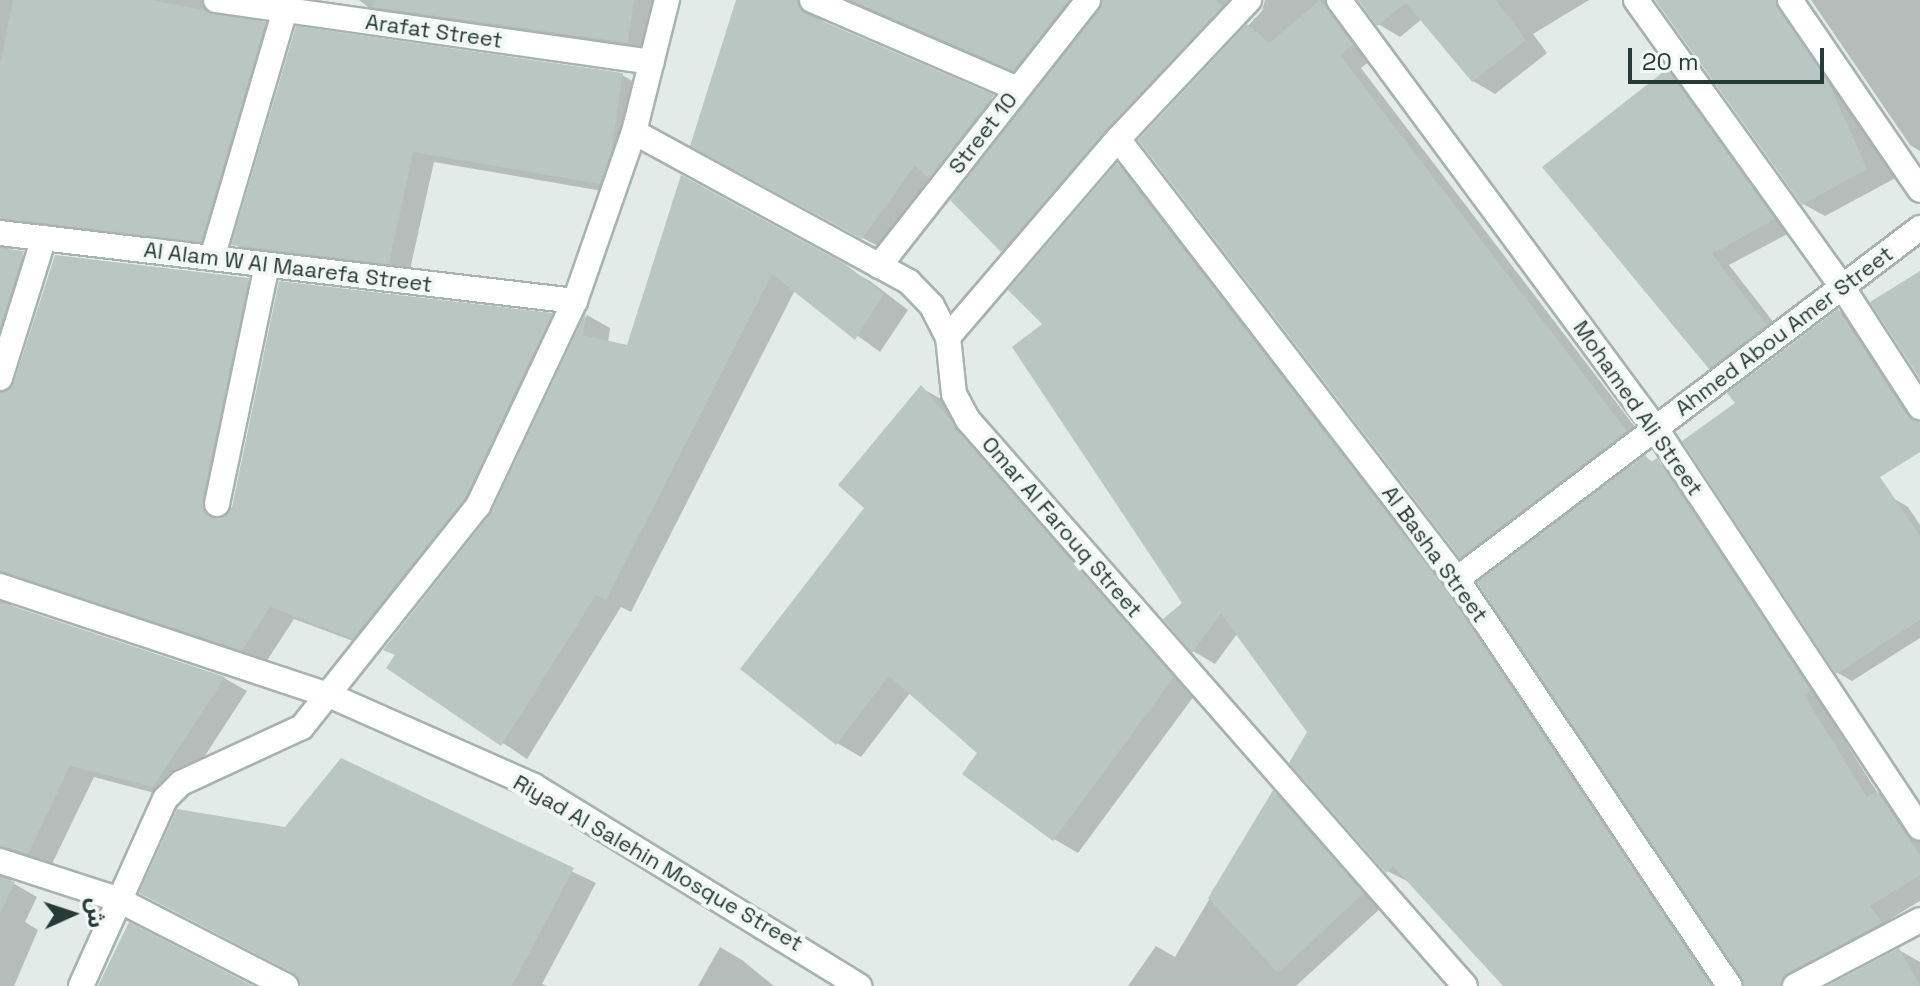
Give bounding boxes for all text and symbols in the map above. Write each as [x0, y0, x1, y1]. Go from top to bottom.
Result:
street label: Arafat Street [364, 8, 504, 54]
scale bar [1632, 32, 1828, 82]
text: 20 m [1642, 46, 1699, 77]
street label: Street 10 [943, 87, 1023, 179]
street label: Al Alam W Al Maarefa Street [142, 236, 434, 298]
street label: Ahmed Abou Amer Street [1669, 240, 1899, 422]
street label: Mohamed Ali Street [1568, 315, 1708, 501]
street label: Omar Al Farouq Street [976, 431, 1148, 623]
street label: Al Basha Street [1377, 480, 1493, 628]
street label: Riyad Al Salehin Mosque Street [508, 769, 808, 957]
north arrow [32, 874, 112, 954]
text: ش [81, 897, 111, 929]

